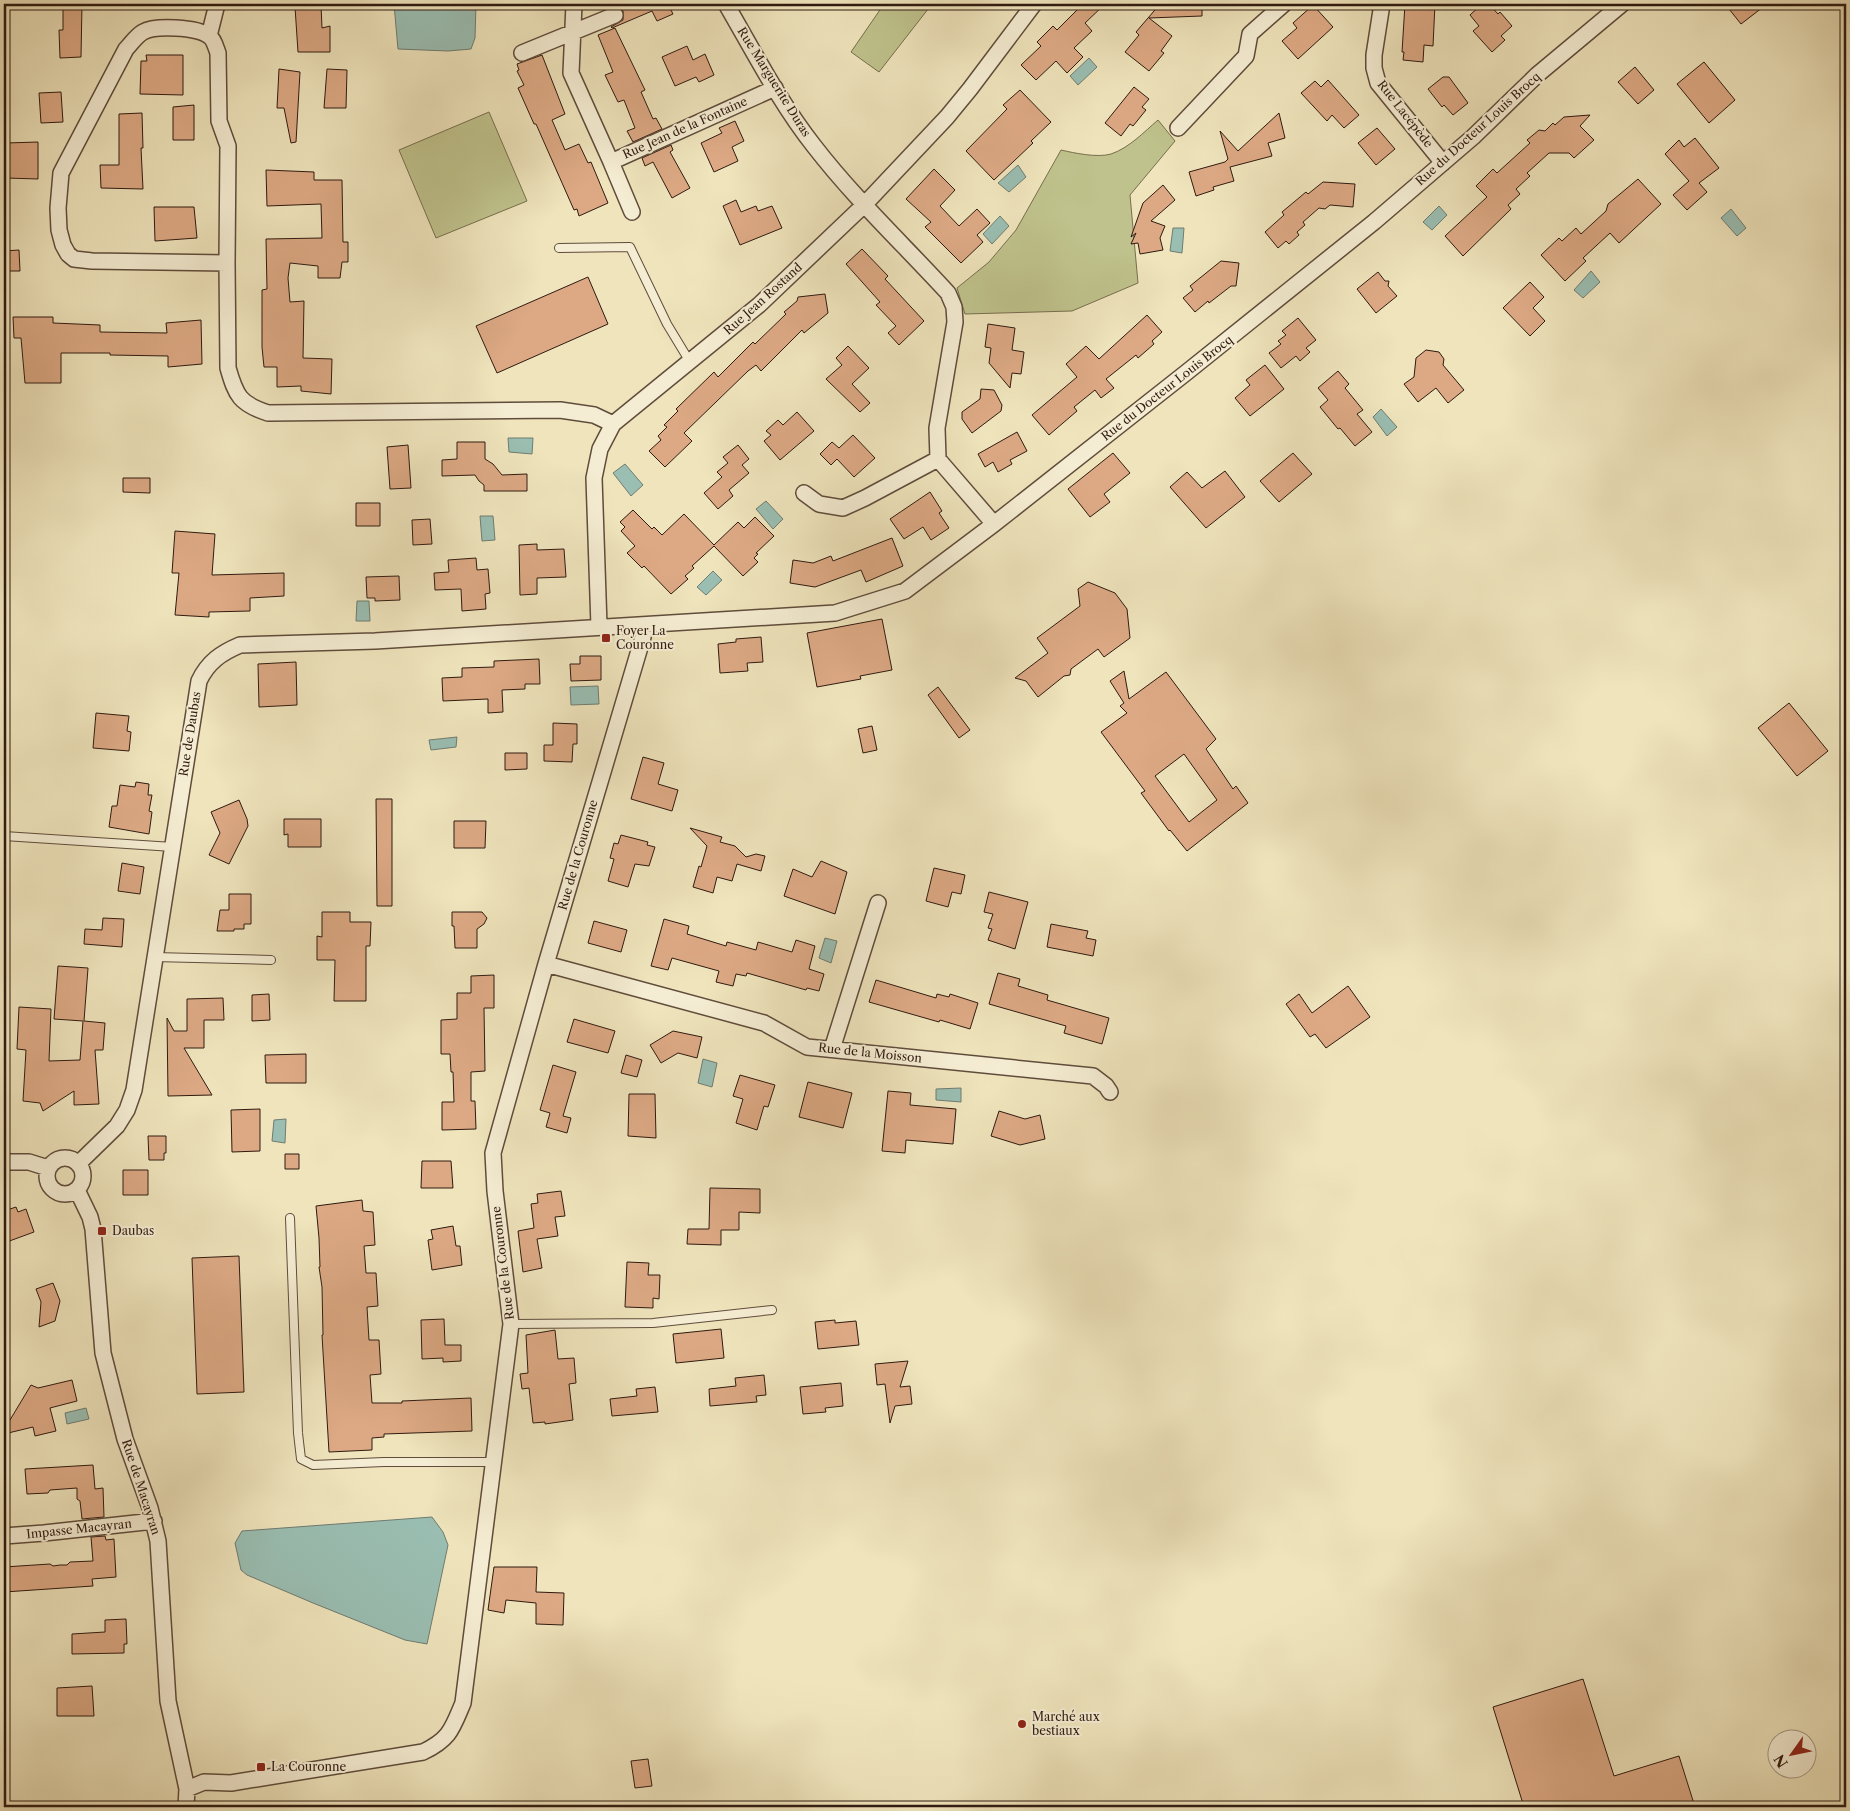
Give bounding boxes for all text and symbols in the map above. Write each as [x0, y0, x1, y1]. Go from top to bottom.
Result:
street label: Rue Marguerite Duras [735, 24, 814, 139]
street label: Rue du Docteur Louis Brocq [1412, 68, 1544, 189]
street label: Rue Lacépède [1374, 77, 1437, 151]
street label: Rue Jean de la Fontaine [620, 93, 750, 162]
street label: Rue Jean Rostand [720, 259, 806, 338]
street label: Rue du Docteur Louis Brocq [1098, 331, 1236, 444]
place label: Foyer La Couronne [616, 623, 674, 652]
marker: Foyer La Couronne [600, 632, 612, 644]
street label: Rue de Daubas [175, 690, 204, 777]
street label: Rue de la Couronne [555, 798, 601, 912]
street label: Rue de la Moisson [817, 1040, 923, 1065]
street label: Rue de la Couronne [488, 1205, 517, 1321]
place label: Daubas [112, 1223, 154, 1238]
marker: Daubas [96, 1225, 108, 1237]
street label: Rue de Macayran [119, 1437, 164, 1537]
street label: Impasse Macayran [25, 1515, 133, 1542]
place label: Marché aux bestiaux [1032, 1709, 1100, 1738]
marker: Marché aux bestiaux [1016, 1718, 1028, 1730]
north arrow [1768, 1728, 1818, 1778]
text: N [1770, 1751, 1792, 1771]
place label: La Couronne [271, 1759, 347, 1774]
marker: La Couronne [255, 1761, 267, 1773]

